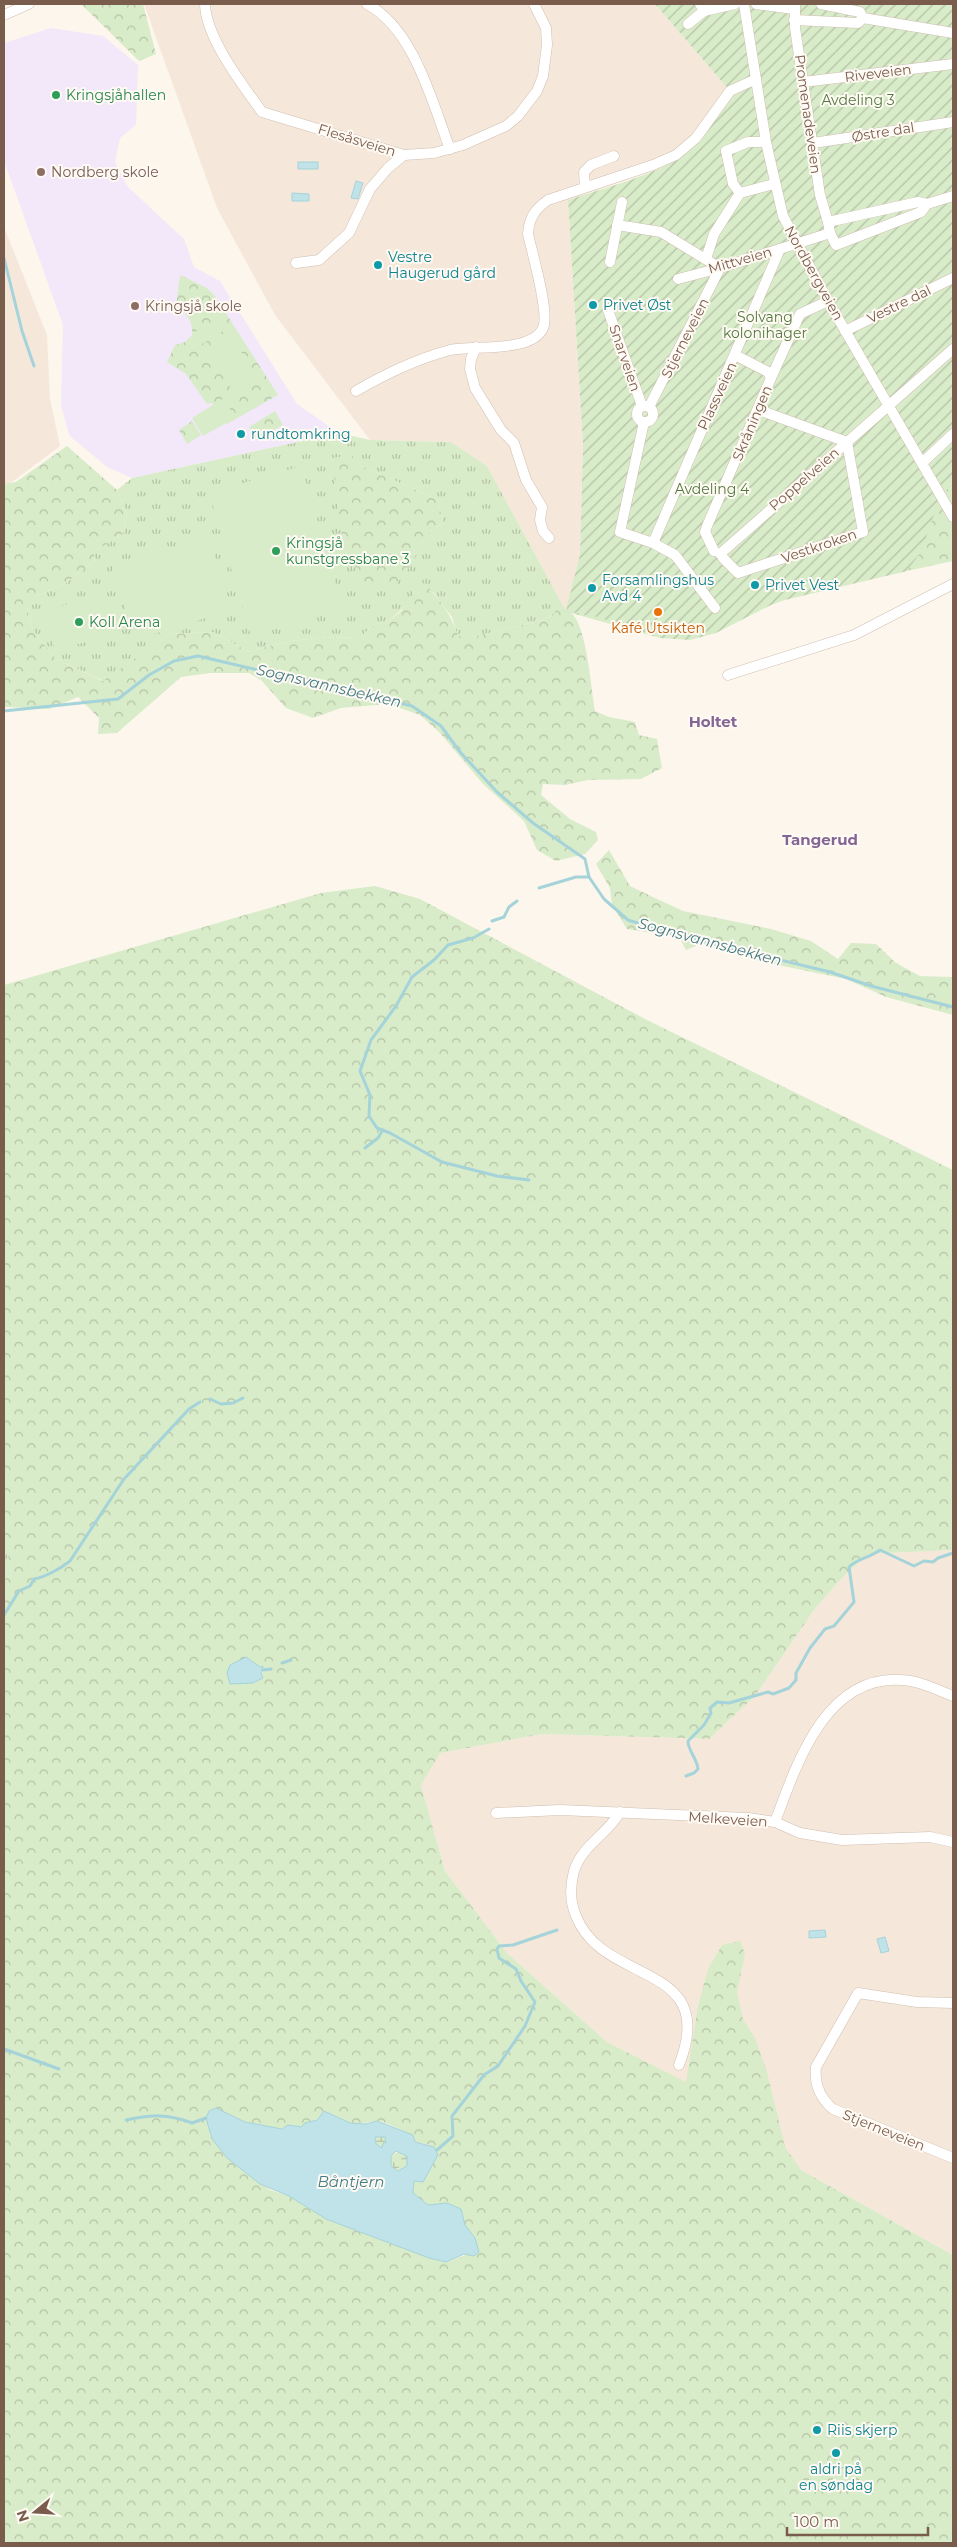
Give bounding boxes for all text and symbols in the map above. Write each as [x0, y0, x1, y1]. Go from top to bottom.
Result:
street label: Promenadeveien [791, 53, 825, 175]
street label: Riveveien [844, 60, 912, 86]
place label: Kringsjåhallen [66, 86, 166, 104]
marker: Kringsjåhallen [50, 89, 62, 101]
park label: Avdeling 3 [821, 91, 895, 109]
street label: Østre dal [850, 118, 916, 146]
street label: Flesåsveien [316, 120, 398, 160]
place label: Nordberg skole [51, 163, 159, 181]
marker: Nordberg skole [35, 166, 47, 178]
street label: Nordbergveien [781, 222, 847, 324]
street label: Mittveien [706, 242, 774, 278]
place label: Vestre Haugerud gård [388, 248, 496, 282]
marker: Vestre Haugerud gård [372, 259, 384, 271]
street label: Vestre dal [864, 281, 934, 327]
street label: Stjerneveien [657, 295, 713, 381]
place label: Privet Øst [603, 296, 672, 314]
place label: Kringsjå skole [145, 297, 242, 315]
marker: Privet Øst [587, 299, 599, 311]
marker: Kringsjå skole [129, 300, 141, 312]
park label: Solvang kolonihager [723, 308, 807, 342]
street label: Snarveien [605, 322, 645, 394]
street label: Plassveien [693, 359, 741, 433]
street label: Skråningen [728, 382, 776, 464]
place label: rundtomkring [251, 425, 351, 443]
marker: rundtomkring [235, 428, 247, 440]
street label: Poppelveien [765, 444, 843, 514]
park label: Avdeling 4 [675, 480, 750, 498]
street label: Vestkroken [779, 525, 859, 567]
place label: Kringsjå kunstgressbane 3 [286, 534, 410, 568]
marker: Kringsjå kunstgressbane 3 [270, 545, 282, 557]
place label: Forsamlingshus Avd 4 [602, 571, 714, 605]
place label: Privet Vest [765, 576, 839, 594]
marker: Privet Vest [749, 579, 761, 591]
marker: Forsamlingshus Avd 4 [586, 582, 598, 594]
marker: Kafé Utsikten [652, 606, 664, 618]
place label: Koll Arena [89, 613, 160, 631]
marker: Koll Arena [73, 616, 85, 628]
place label: Kafé Utsikten [611, 619, 705, 637]
water label: Sognsvannsbekken [255, 660, 403, 711]
district label: Holtet [689, 712, 738, 731]
district label: Tangerud [782, 830, 858, 849]
water label: Sognsvannsbekken [636, 913, 784, 970]
street label: Melkeveien [688, 1807, 768, 1831]
street label: Stjerneveien [840, 2105, 928, 2155]
water label: Båntjern [318, 2172, 384, 2191]
place label: Riis skjerp [827, 2421, 897, 2439]
marker: Riis skjerp [811, 2424, 823, 2436]
marker: aldri på en søndag [830, 2447, 842, 2459]
place label: aldri på en søndag [799, 2460, 873, 2494]
north arrow [10, 2487, 60, 2537]
scale bar [787, 2504, 928, 2536]
text: N [12, 2508, 33, 2524]
text: 100 m [794, 2512, 839, 2531]

